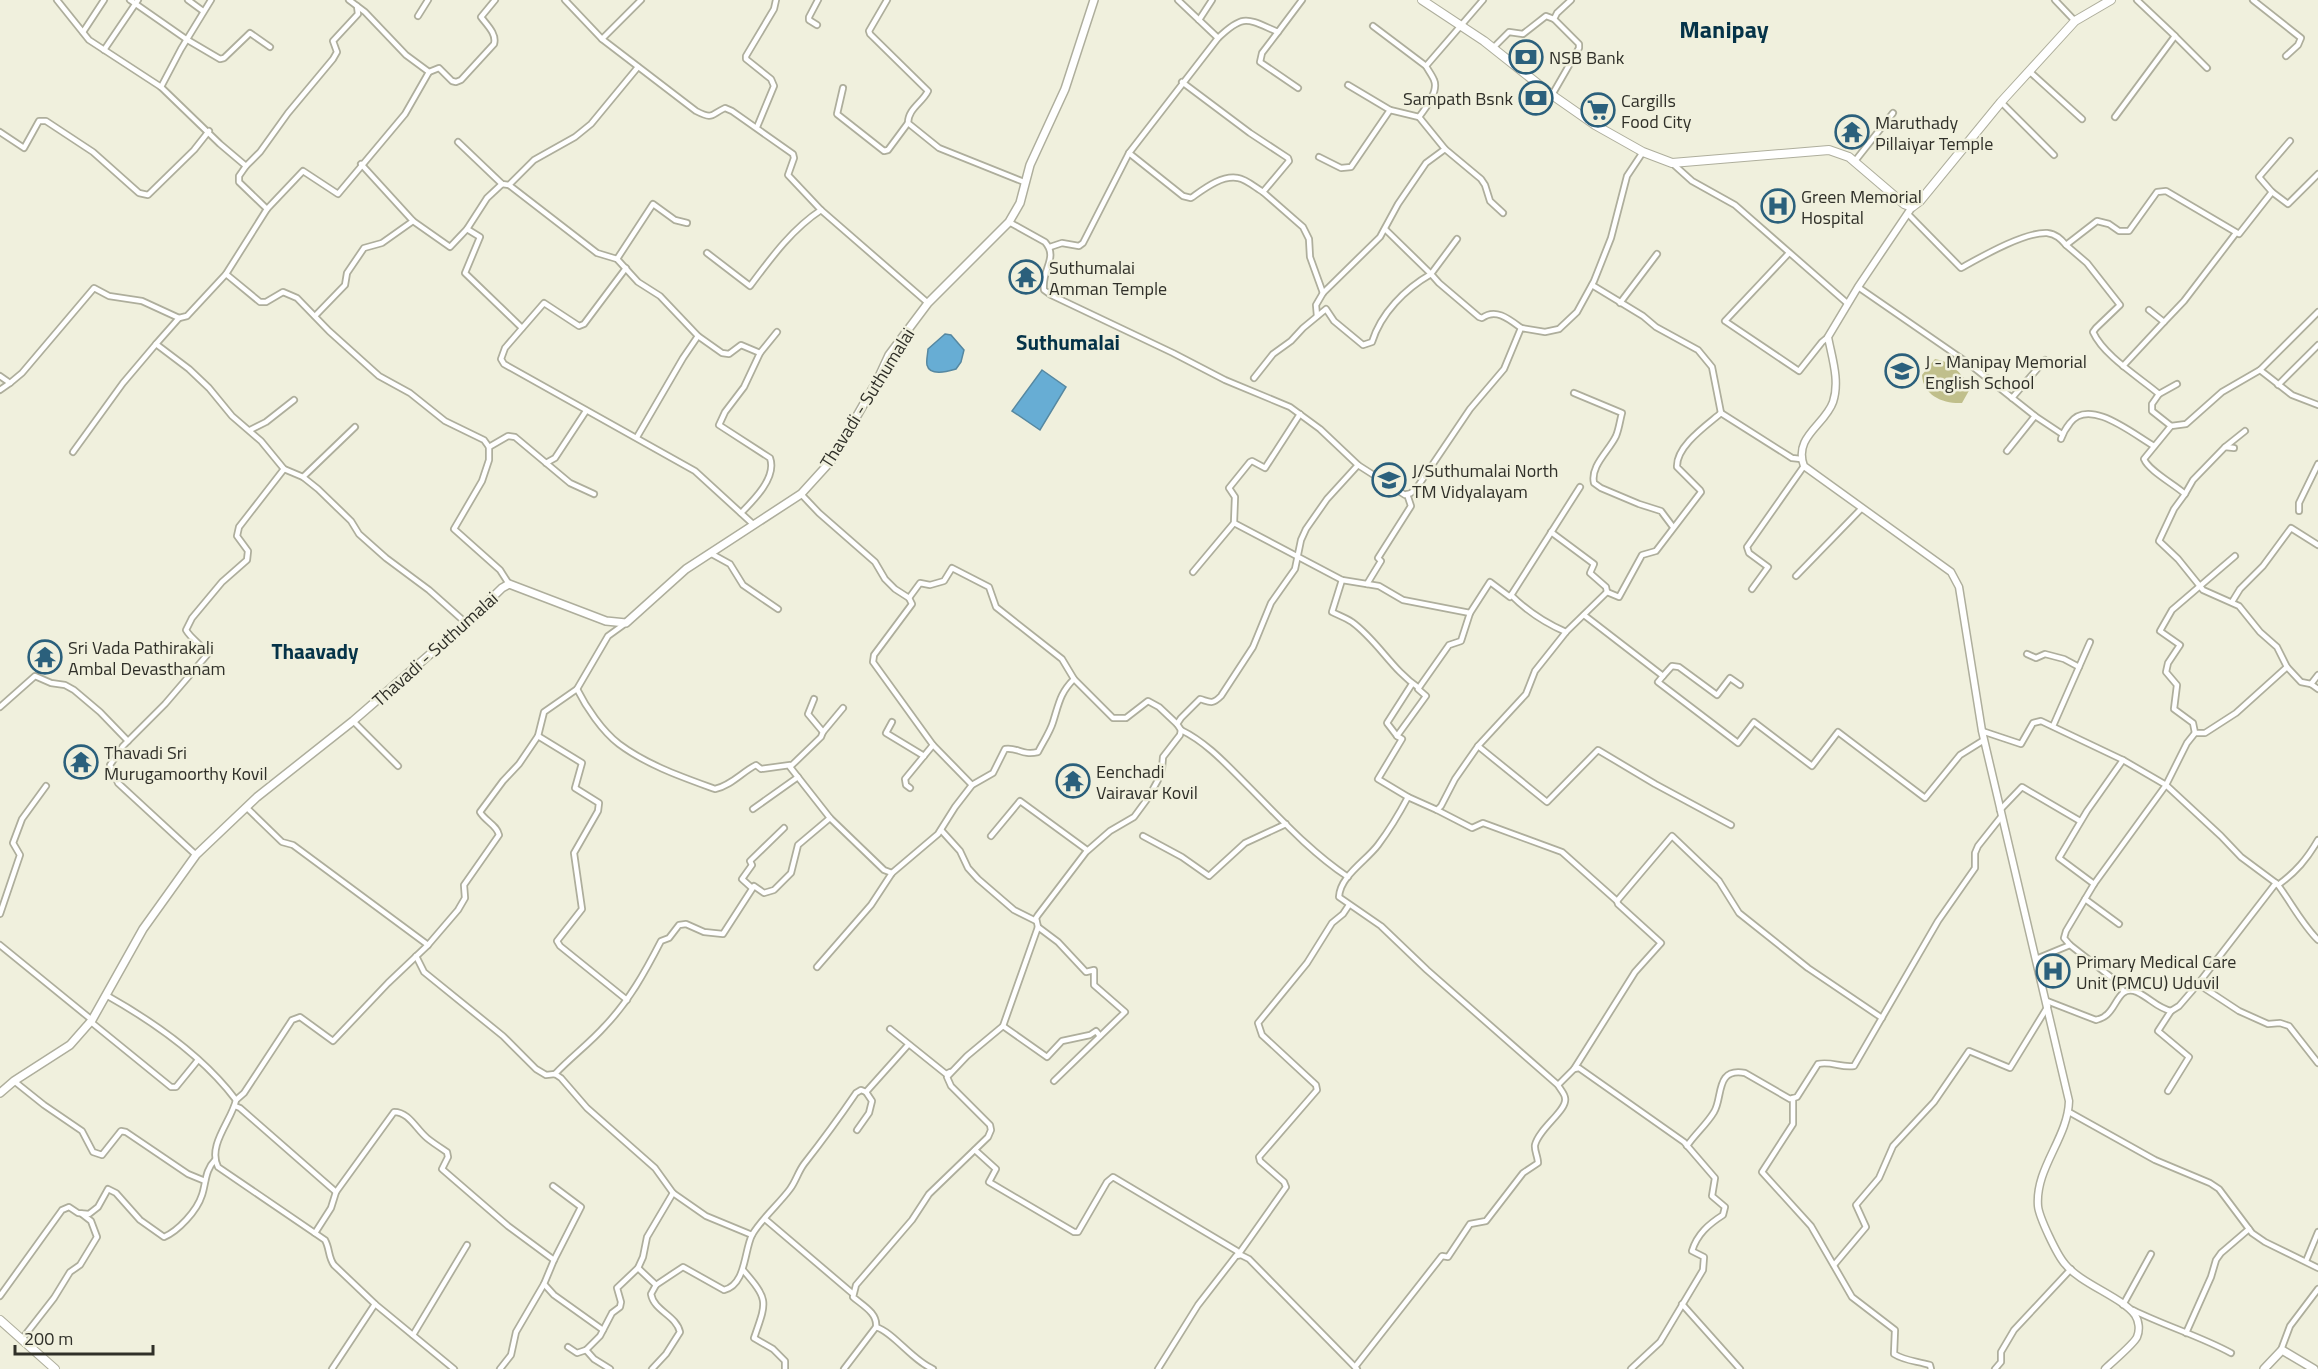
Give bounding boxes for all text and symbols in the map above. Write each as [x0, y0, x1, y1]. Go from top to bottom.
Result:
district label: Manipay [1679, 11, 1769, 47]
bank icon: NSB Bank [1508, 39, 1544, 75]
place label: NSB Bank [1549, 44, 1625, 71]
bank icon: Sampath Bsnk [1518, 80, 1554, 116]
place label: Sampath Bsnk [1403, 85, 1513, 112]
place label: Cargills Food City [1621, 87, 1692, 135]
supermarket icon: Cargills Food City [1580, 92, 1616, 128]
place label: Maruthady Pillaiyar Temple [1875, 109, 1993, 157]
temple icon: Maruthady Pillaiyar Temple [1834, 114, 1870, 150]
place label: Green Memorial Hospital [1801, 183, 1922, 231]
hospital icon: Green Memorial Hospital [1760, 188, 1796, 224]
place label: Suthumalai Amman Temple [1049, 254, 1167, 302]
temple icon: Suthumalai Amman Temple [1008, 259, 1044, 295]
street label: Thavadi - Suthumalai [813, 323, 921, 473]
district label: Suthumalai [1016, 326, 1120, 358]
place label: J - Manipay Memorial English School [1925, 348, 2087, 396]
school or university icon: J - Manipay Memorial English School [1884, 353, 1920, 389]
place label: J/Suthumalai North TM Vidyalayam [1412, 457, 1558, 505]
school or university icon: J/Suthumalai North TM Vidyalayam [1371, 462, 1407, 498]
street label: Thavadi - Suthumalai [366, 585, 504, 713]
place label: Sri Vada Pathirakali Ambal Devasthanam [68, 634, 226, 682]
district label: Thaavady [271, 635, 359, 667]
temple icon: Sri Vada Pathirakali Ambal Devasthanam [27, 639, 63, 675]
place label: Thavadi Sri Murugamoorthy Kovil [104, 739, 268, 787]
temple icon: Thavadi Sri Murugamoorthy Kovil [63, 744, 99, 780]
place label: Eenchadi Vairavar Kovil [1096, 758, 1198, 806]
temple icon: Eenchadi Vairavar Kovil [1055, 763, 1091, 799]
place label: Primary Medical Care Unit (PMCU) Uduvil [2076, 948, 2236, 996]
hospital icon: Primary Medical Care Unit (PMCU) Uduvil [2035, 953, 2071, 989]
scale bar [15, 1318, 153, 1356]
text: 200 m [24, 1325, 73, 1352]

